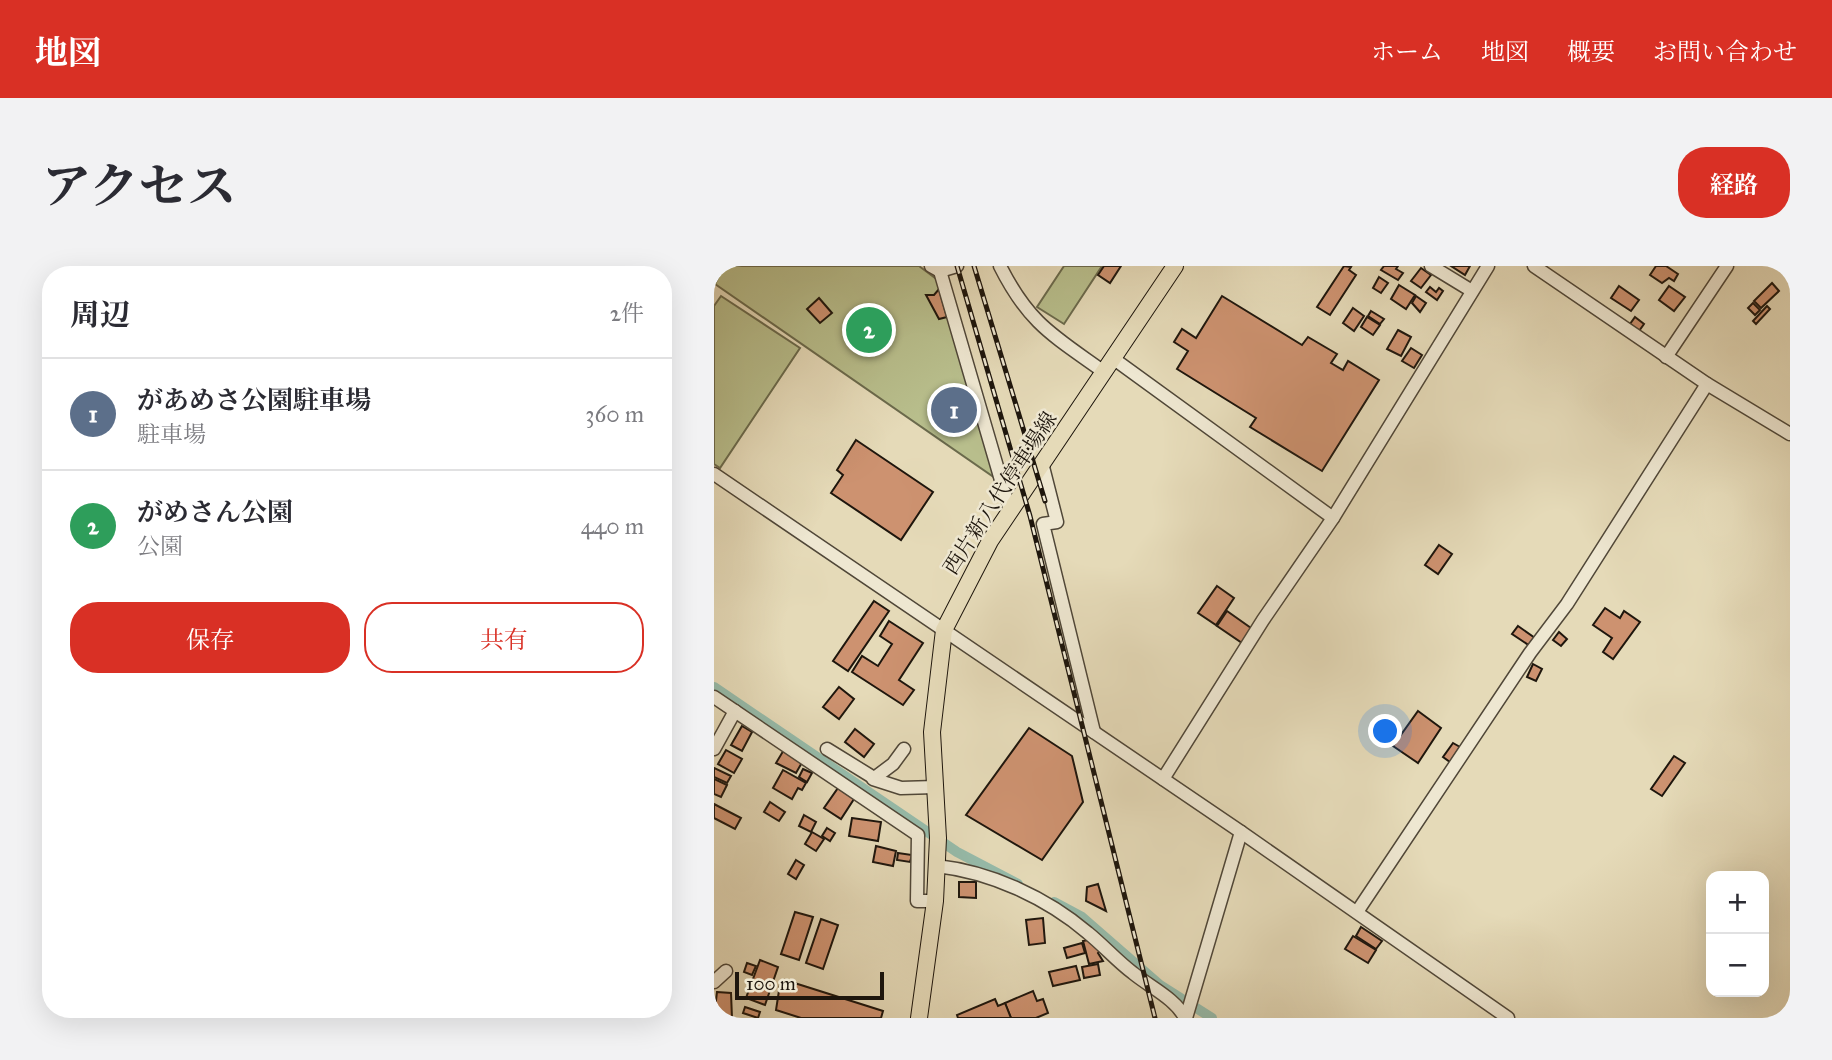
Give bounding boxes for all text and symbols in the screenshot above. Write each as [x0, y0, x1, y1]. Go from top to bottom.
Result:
text: 地図 [35, 33, 101, 73]
text: ホーム [1371, 37, 1443, 67]
text: 地図 [1481, 37, 1529, 67]
text: 概要 [1567, 37, 1615, 67]
text: お問い合わせ [1653, 37, 1797, 67]
button: 経路 [1678, 147, 1790, 218]
text: アクセス [42, 157, 237, 216]
text: 周辺 [70, 297, 130, 333]
text: 2件 [610, 299, 644, 327]
pin: 2 [846, 304, 892, 356]
text: があめさ公園駐車場 [137, 384, 371, 416]
pin: 1 [931, 384, 977, 436]
text: 1 [88, 400, 98, 428]
text: 360 m [585, 400, 644, 428]
street label: 西片新八代停車場線 [938, 407, 1062, 579]
text: 駐車場 [137, 420, 206, 448]
text: がめさん公園 [137, 496, 293, 528]
text: 2 [87, 512, 99, 540]
text: 440 m [581, 512, 644, 540]
text: 公園 [137, 532, 183, 560]
button: 保存 [70, 602, 350, 673]
button: 共有 [364, 602, 644, 673]
your location [1368, 714, 1402, 748]
map controls [1706, 871, 1769, 997]
button: + [1706, 871, 1769, 934]
button: − [1706, 934, 1769, 997]
scale bar [735, 969, 884, 1001]
text: 100 m [746, 972, 796, 995]

